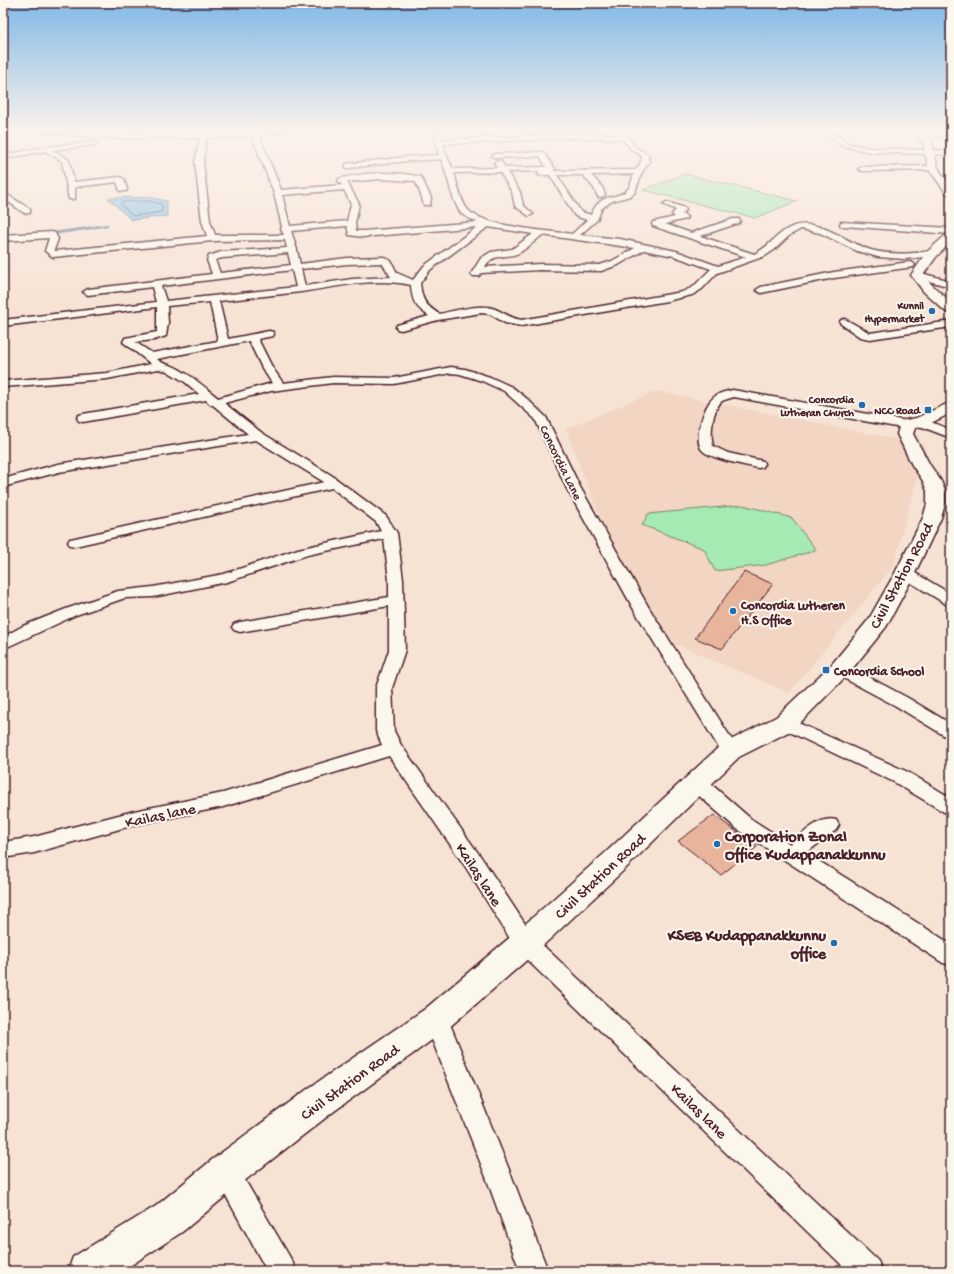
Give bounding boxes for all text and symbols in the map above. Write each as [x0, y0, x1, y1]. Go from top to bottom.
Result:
place label: Kunnil Hypermarket [864, 301, 926, 326]
marker: Kunnil Hypermarket [927, 306, 937, 316]
place label: Concordia Lutheran Church [780, 395, 855, 420]
marker: Concordia Lutheran Church [857, 400, 867, 410]
marker: NCC Road [923, 405, 933, 415]
place label: NCC Road [874, 406, 922, 418]
street label: Concordia Lane [535, 423, 584, 503]
street label: Civil Station Road [867, 519, 940, 633]
place label: Concordia Lutheren H.S Office [740, 599, 846, 629]
marker: Concordia Lutheren H.S Office [728, 606, 738, 616]
marker: Concordia School [821, 665, 831, 675]
place label: Concordia School [833, 665, 924, 680]
street label: Kailas lane [124, 801, 198, 834]
street label: Civil Station Road [552, 829, 652, 925]
place label: Corporation Zonal Office Kudappanakkunnu [724, 829, 886, 866]
marker: Corporation Zonal Office Kudappanakkunnu [712, 839, 722, 849]
street label: Kailas lane [450, 841, 505, 912]
place label: KSEB Kudappanakkunnu office [667, 928, 827, 965]
marker: KSEB Kudappanakkunnu office [829, 938, 839, 948]
street label: Civil Station Road [298, 1041, 405, 1126]
street label: Kailas lane [665, 1081, 730, 1145]

